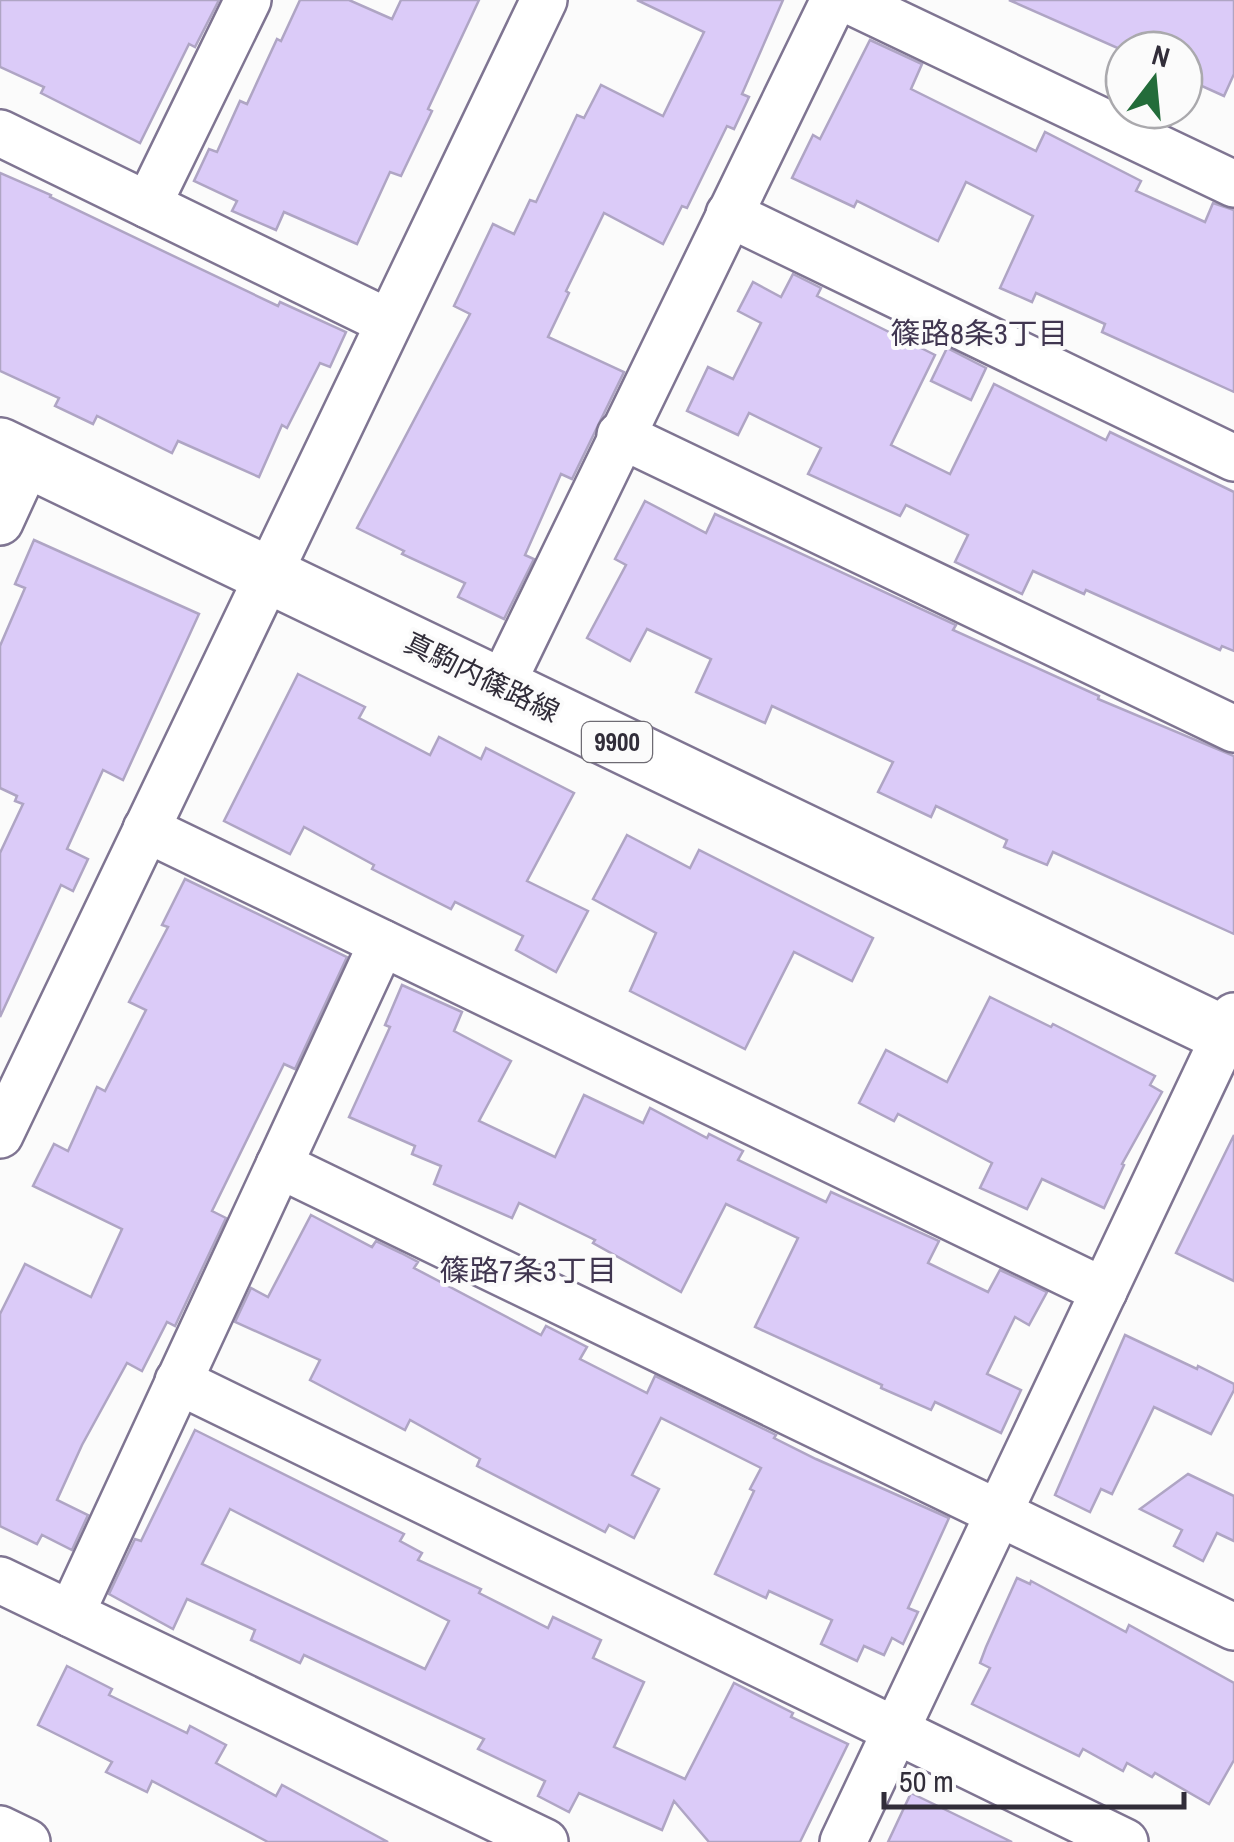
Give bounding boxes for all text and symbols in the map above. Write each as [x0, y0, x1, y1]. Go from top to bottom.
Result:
north arrow [1104, 30, 1204, 130]
text: N [1148, 35, 1174, 77]
district label: 篠路8条3丁目 [890, 313, 1068, 353]
street label: 真駒内篠路線 [398, 623, 566, 731]
road number: 9900 [582, 722, 652, 762]
district label: 篠路7条3丁目 [439, 1250, 617, 1290]
scale bar [884, 1747, 1184, 1809]
text: 50 m [899, 1761, 954, 1801]

